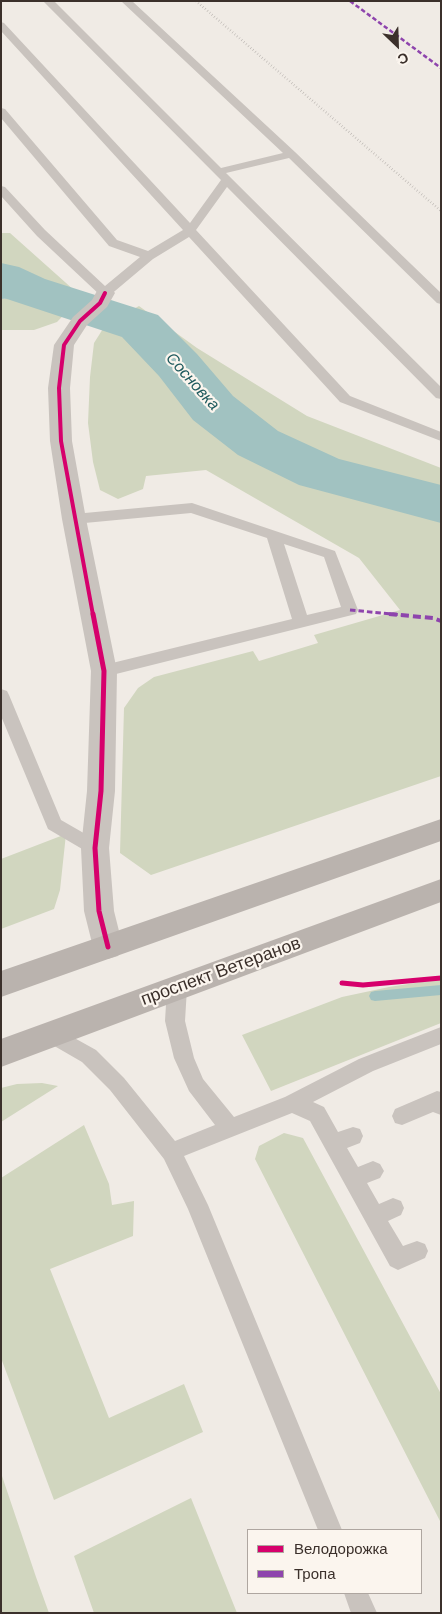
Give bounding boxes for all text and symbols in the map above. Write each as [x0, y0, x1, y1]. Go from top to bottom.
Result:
north arrow [372, 20, 422, 70]
text: С [395, 48, 411, 69]
water label: Сосновка [161, 349, 223, 415]
street label: проспект Ветеранов [138, 933, 304, 1011]
legend [247, 1529, 422, 1594]
text: Велодорожка [294, 1539, 388, 1559]
text: Тропа [294, 1564, 335, 1584]

